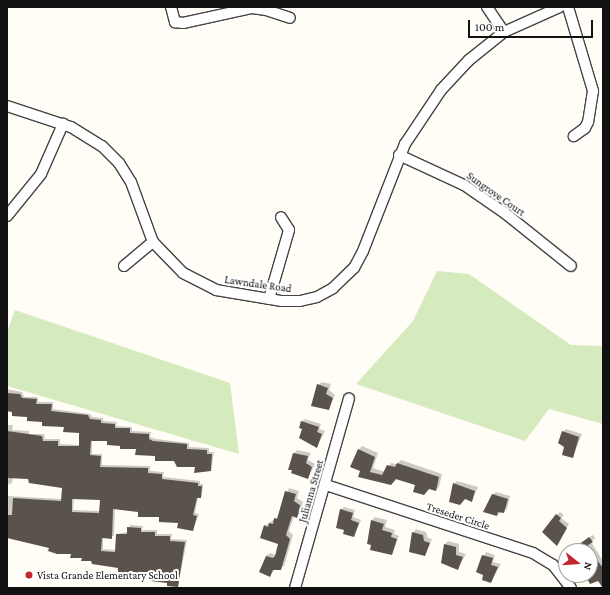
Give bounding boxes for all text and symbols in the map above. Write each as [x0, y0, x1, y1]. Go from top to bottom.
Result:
scale bar [470, 12, 595, 38]
text: 100 m [475, 20, 504, 34]
street label: Sungrove Court [464, 169, 528, 219]
street label: Lawndale Road [224, 273, 292, 295]
street label: Julianna Street [296, 458, 326, 524]
street label: Treseder Circle [425, 500, 491, 532]
north arrow [558, 543, 598, 583]
text: N [582, 561, 595, 572]
place label: Vista Grande Elementary School [37, 568, 178, 582]
marker: Vista Grande Elementary School [24, 570, 34, 580]

